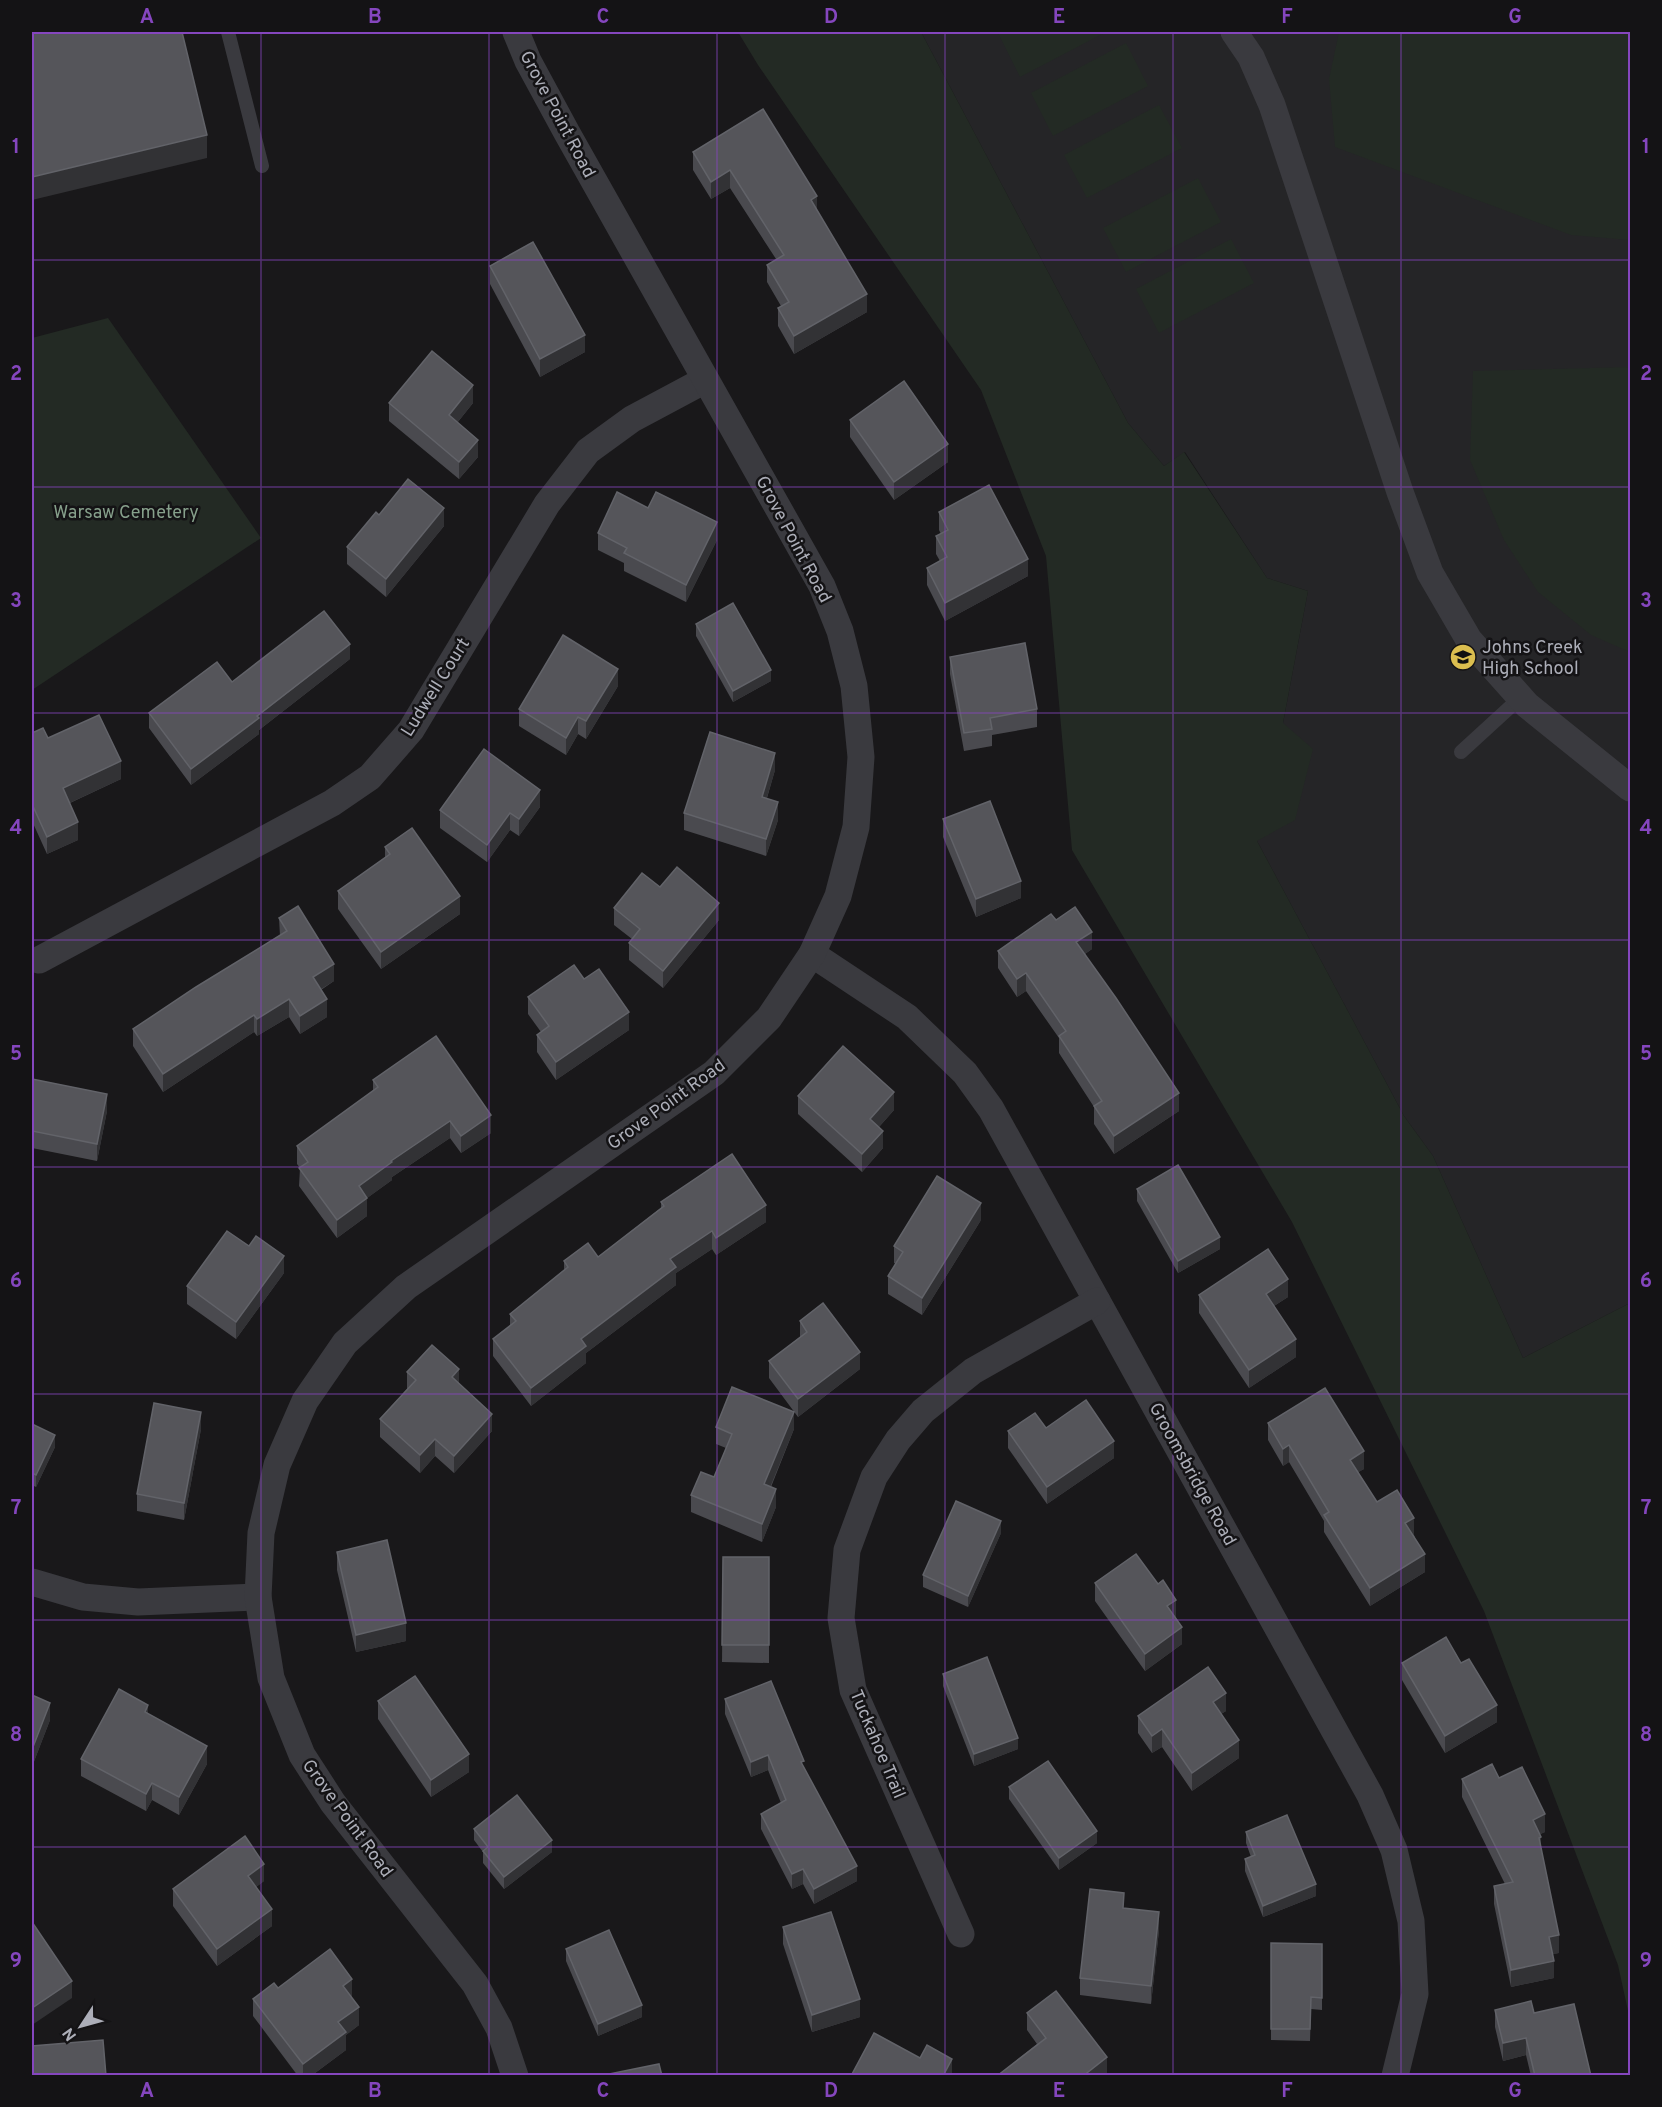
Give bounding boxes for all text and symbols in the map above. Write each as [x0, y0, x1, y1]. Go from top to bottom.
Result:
text: A [140, 5, 154, 31]
text: B [368, 5, 382, 31]
text: C [597, 5, 609, 31]
text: D [824, 5, 838, 31]
text: E [1053, 5, 1065, 31]
text: F [1281, 5, 1293, 31]
text: G [1508, 5, 1522, 31]
street label: Grove Point Road [514, 47, 600, 182]
text: 1 [12, 135, 20, 161]
text: 1 [1642, 135, 1650, 161]
text: 2 [10, 362, 22, 388]
text: 2 [1640, 362, 1652, 388]
street label: Grove Point Road [750, 472, 836, 607]
park label: Warsaw Cemetery [53, 502, 199, 525]
text: 3 [10, 589, 22, 615]
text: 3 [1640, 589, 1652, 615]
street label: Ludwell Court [397, 634, 476, 742]
place label: Johns Creek High School [1482, 637, 1583, 681]
school or university icon: Johns Creek High School [1448, 642, 1478, 672]
text: 4 [10, 816, 22, 842]
text: 4 [1640, 816, 1652, 842]
text: 5 [10, 1042, 22, 1068]
text: 5 [1640, 1042, 1652, 1068]
street label: Grove Point Road [603, 1055, 730, 1156]
text: 6 [10, 1269, 22, 1295]
text: 6 [1640, 1269, 1652, 1295]
street label: Groomsbridge Road [1143, 1399, 1241, 1550]
text: 7 [11, 1496, 21, 1522]
text: 7 [1641, 1496, 1651, 1522]
street label: Tuckahoe Trail [843, 1687, 910, 1802]
text: 8 [10, 1723, 22, 1749]
text: 8 [1640, 1723, 1652, 1749]
street label: Grove Point Road [296, 1755, 397, 1882]
text: 9 [10, 1949, 22, 1975]
text: 9 [1640, 1949, 1652, 1975]
north arrow [51, 1996, 111, 2056]
text: N [59, 2023, 82, 2044]
text: A [140, 2079, 154, 2105]
text: B [368, 2079, 382, 2105]
text: C [597, 2079, 609, 2105]
text: D [824, 2079, 838, 2105]
text: E [1053, 2079, 1065, 2105]
text: F [1281, 2079, 1293, 2105]
text: G [1508, 2079, 1522, 2105]

